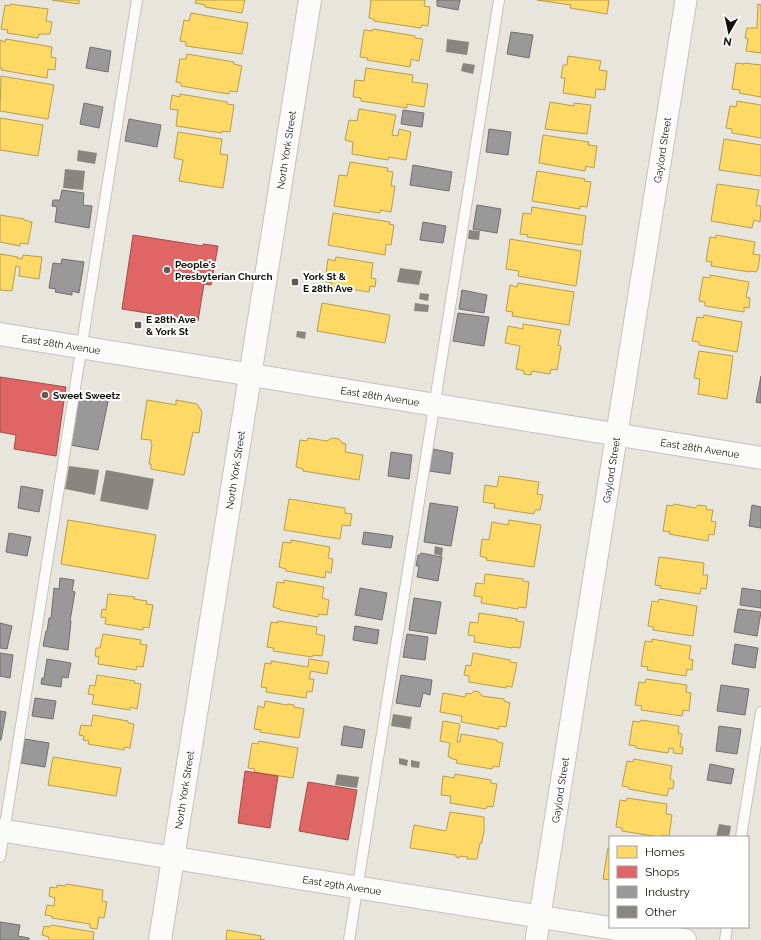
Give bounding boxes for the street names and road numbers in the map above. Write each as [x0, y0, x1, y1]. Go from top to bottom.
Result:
street label: North York Street [275, 110, 298, 190]
street label: Gaylord Street [652, 116, 673, 184]
street label: East 28th Avenue [21, 333, 101, 356]
street label: East 28th Avenue [340, 385, 420, 408]
street label: North York Street [224, 430, 247, 510]
street label: Gaylord Street [601, 436, 622, 504]
street label: East 28th Avenue [660, 437, 740, 460]
street label: North York Street [173, 750, 196, 830]
street label: Gaylord Street [550, 756, 571, 824]
street label: East 29th Avenue [302, 874, 382, 897]

